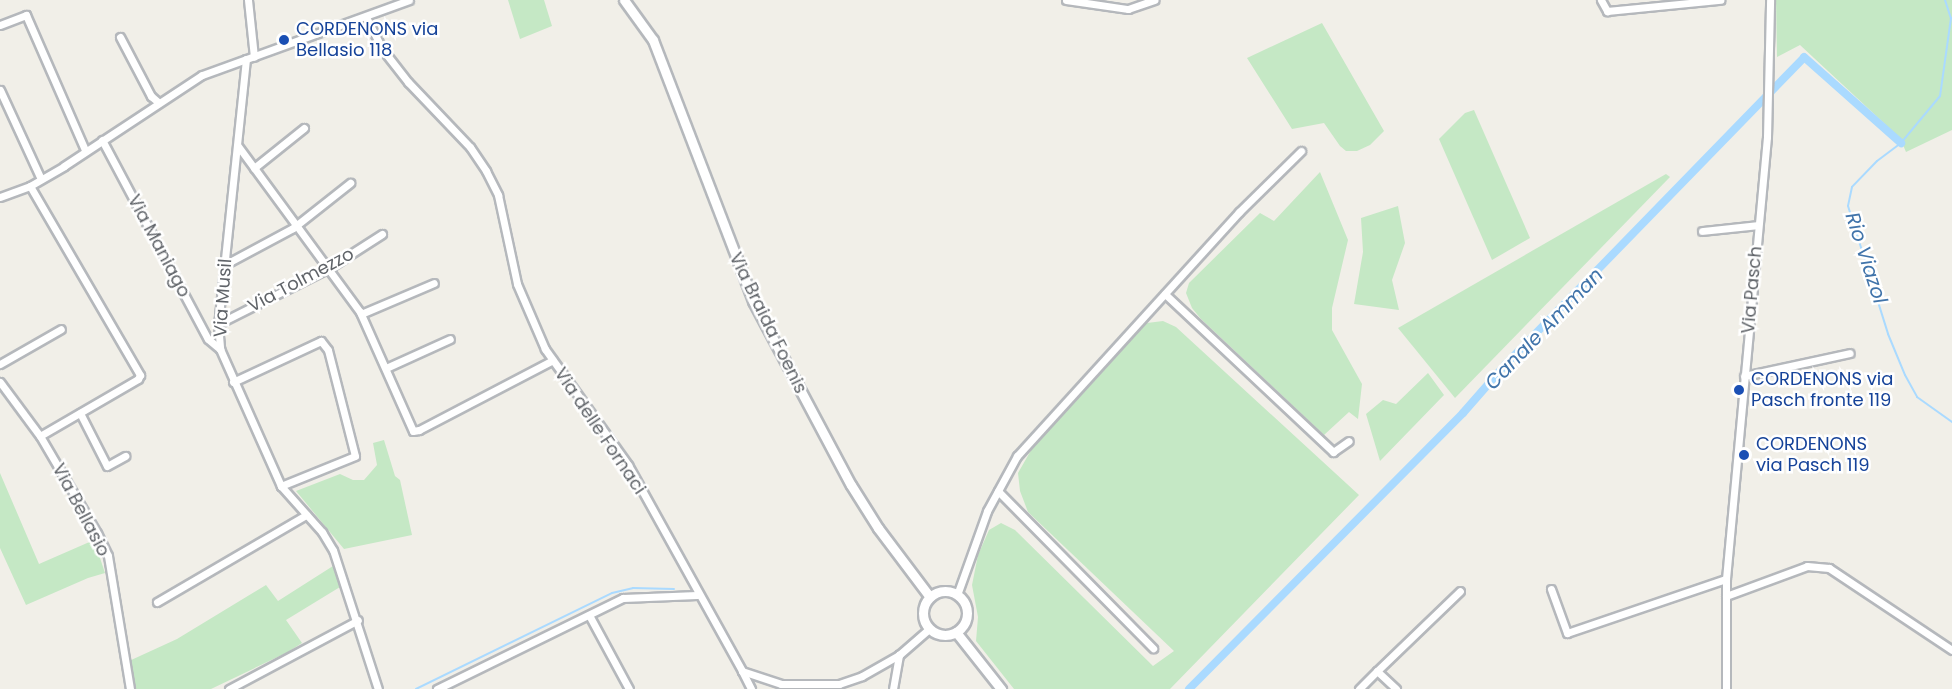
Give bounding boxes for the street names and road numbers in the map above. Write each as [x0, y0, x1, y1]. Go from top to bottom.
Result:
street label: Via Maniago [123, 191, 195, 301]
street label: Via Tolmezzo [244, 243, 358, 317]
street label: Via Pasch [1737, 245, 1767, 335]
street label: Via Braida Foenis [725, 249, 811, 397]
street label: Via Musil [209, 258, 237, 338]
street label: Via delle Fornaci [550, 364, 650, 498]
street label: Via Bellasio [47, 460, 115, 560]

